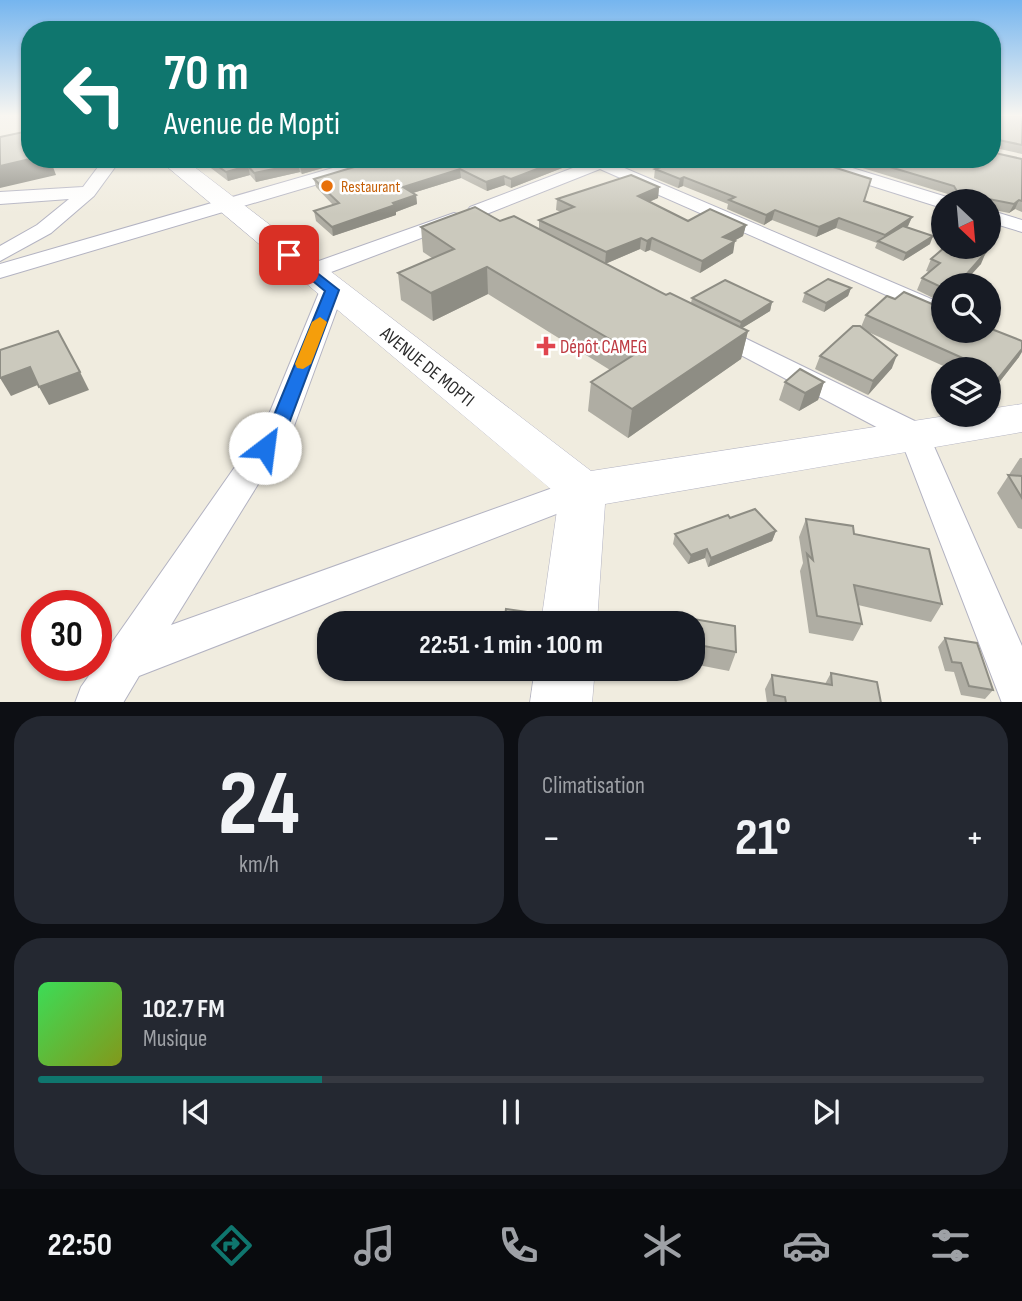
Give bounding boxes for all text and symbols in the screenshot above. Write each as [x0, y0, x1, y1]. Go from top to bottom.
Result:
text: 70 m [164, 45, 249, 104]
icon: left [49, 49, 140, 140]
text: Avenue de Mopti [164, 105, 340, 144]
marker: Restaurant [319, 178, 335, 194]
place label: Restaurant [341, 178, 400, 197]
north arrow [931, 189, 1001, 259]
map controls [931, 189, 1001, 427]
pin [259, 225, 319, 285]
icon: arrive [270, 236, 308, 274]
button: search [931, 273, 1001, 343]
street label: AVENUE DE MOPTI [375, 322, 479, 412]
place label: Dépôt CAMEG [560, 336, 647, 359]
marker: Dépôt CAMEG [538, 338, 554, 354]
button: layers [931, 357, 1001, 427]
position arrow [228, 411, 302, 485]
speed limit sign: 30 [21, 590, 112, 681]
text: 22:51 · 1 min · 100 m [419, 630, 603, 661]
text: 24 [218, 751, 300, 860]
text: Climatisation [542, 772, 645, 800]
text: 21° [735, 807, 791, 870]
text: − [542, 816, 561, 861]
text: + [965, 816, 984, 861]
text: km/h [239, 851, 279, 879]
text: 102.7 FM [143, 994, 225, 1025]
text: Musique [143, 1025, 207, 1053]
icon: previous [177, 1093, 215, 1131]
icon: pause [492, 1093, 530, 1131]
icon: next [807, 1093, 845, 1131]
icon: directions [207, 1221, 256, 1270]
icon: music [350, 1221, 399, 1270]
icon: phone [494, 1221, 543, 1270]
icon: climate [638, 1221, 687, 1270]
icon: car [782, 1221, 831, 1270]
icon: filters [926, 1221, 975, 1270]
text: 22:50 [47, 1226, 112, 1265]

